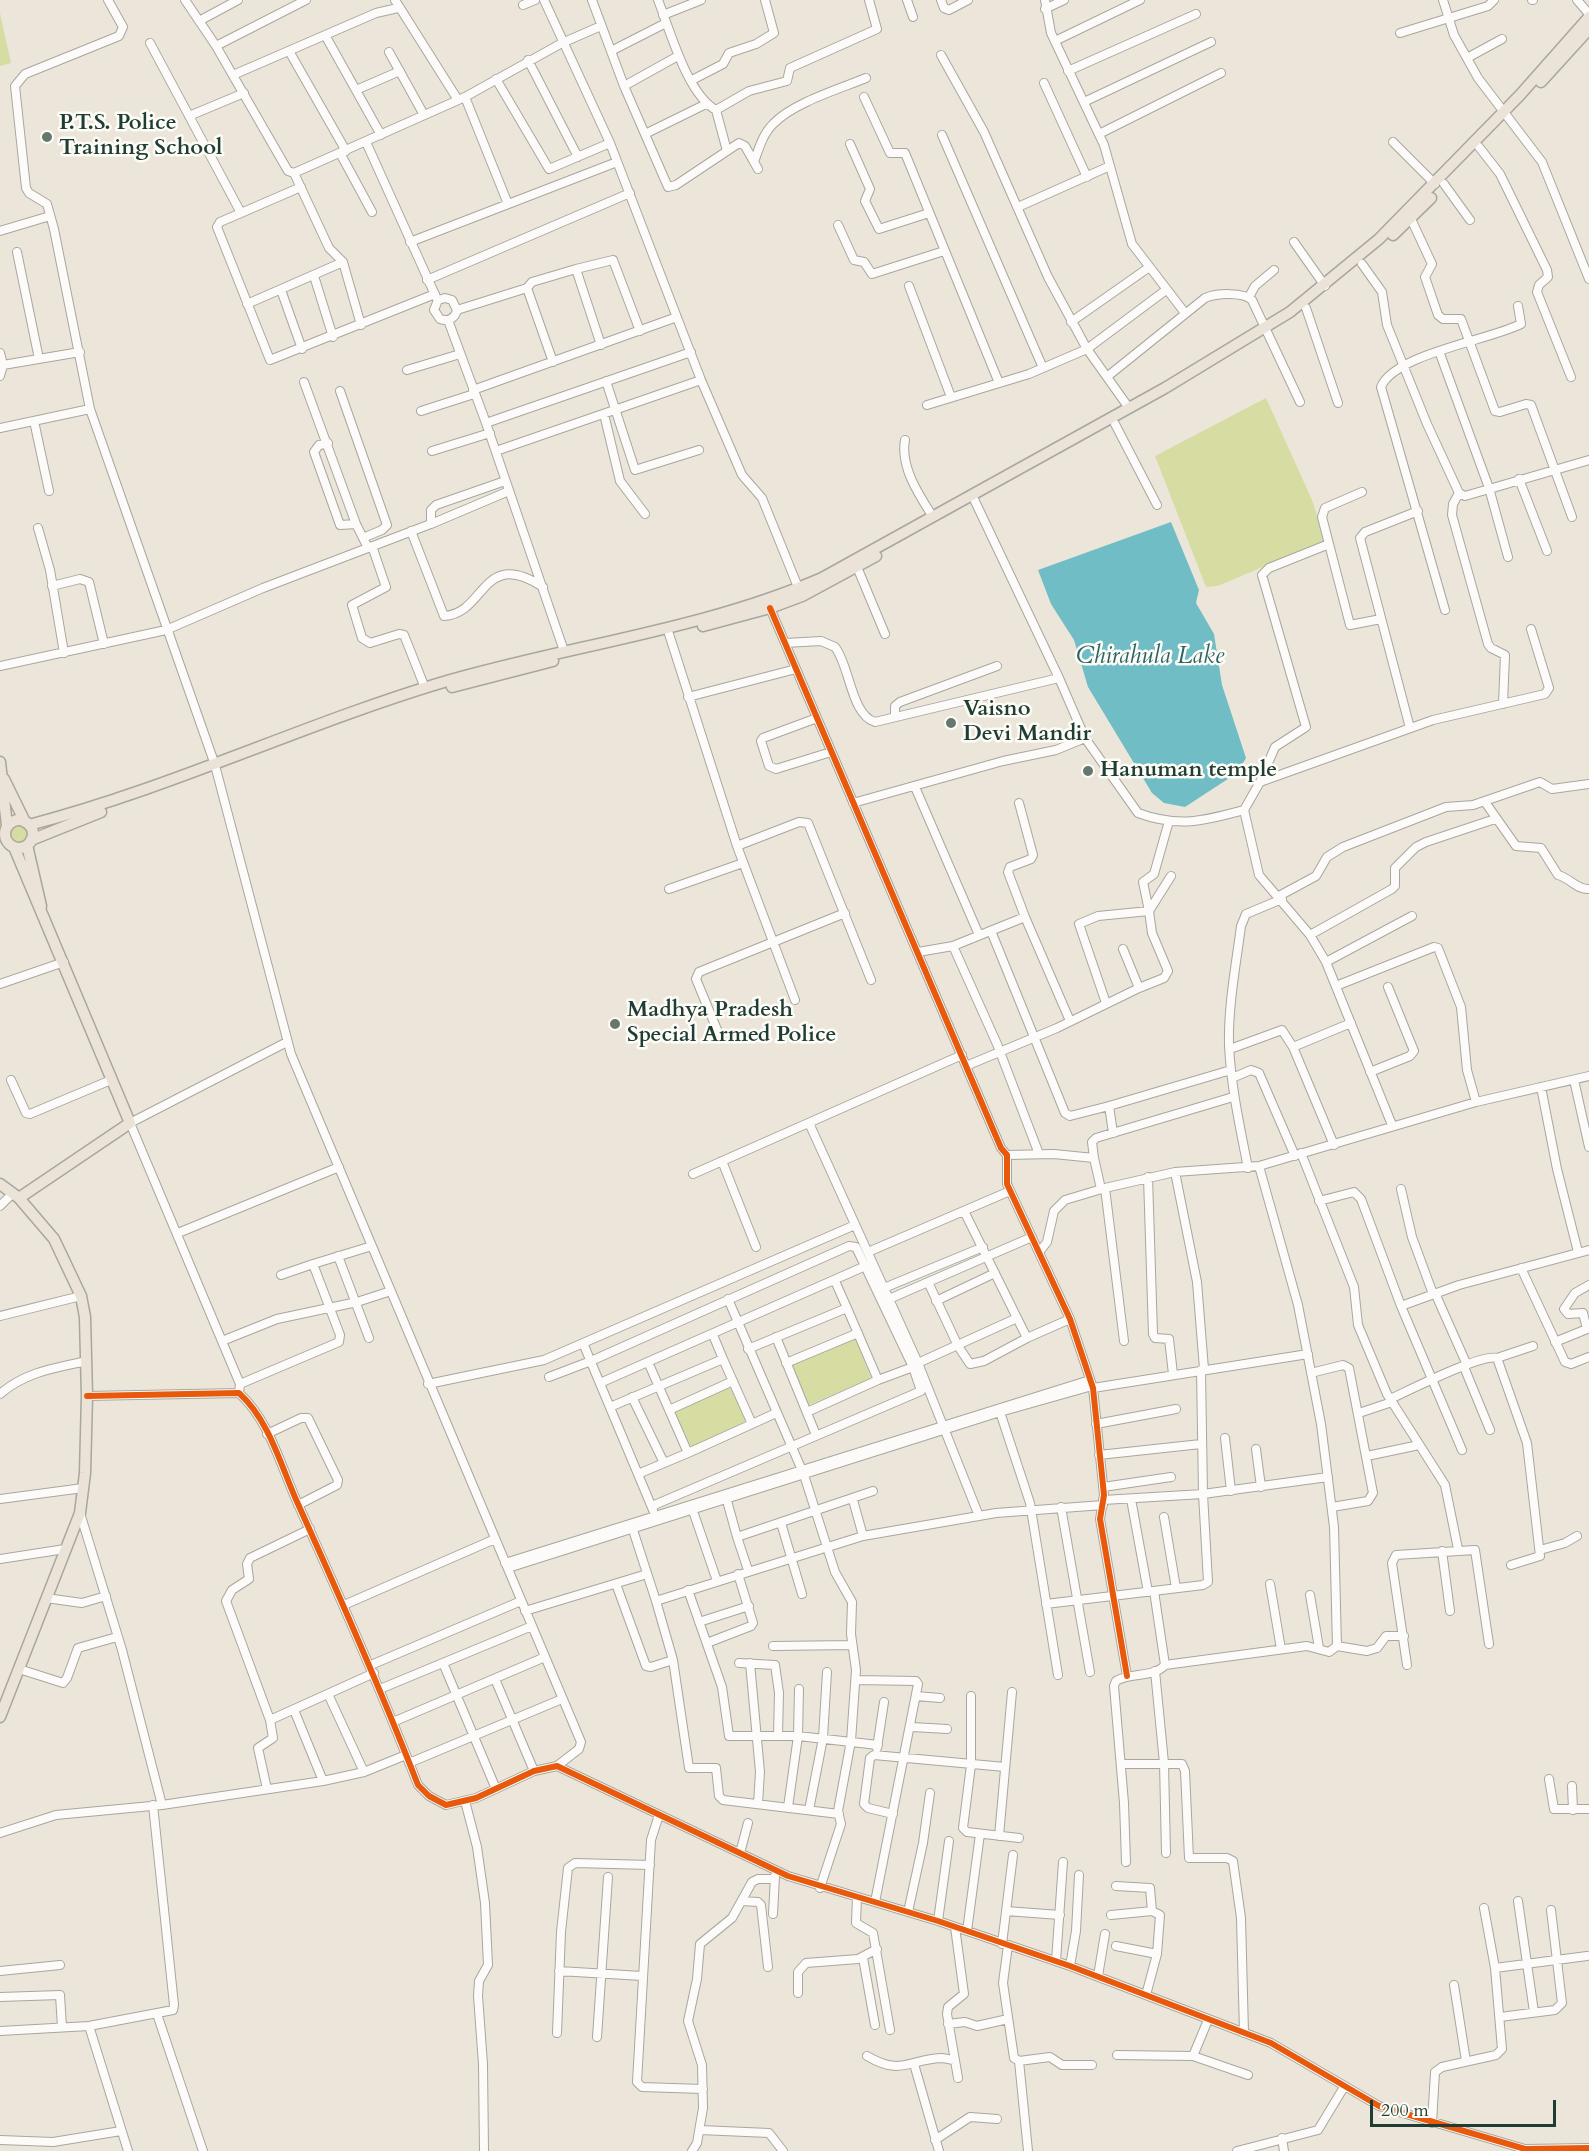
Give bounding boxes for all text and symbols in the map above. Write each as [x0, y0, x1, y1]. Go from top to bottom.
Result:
place label: P.T.S. Police Training School [59, 111, 222, 162]
marker: P.T.S. Police Training School [40, 130, 54, 144]
water label: Chirahula Lake [1076, 643, 1224, 671]
place label: Vaisno Devi Mandir [963, 697, 1091, 748]
marker: Vaisno Devi Mandir [944, 716, 958, 730]
place label: Hanuman temple [1100, 758, 1277, 784]
marker: Hanuman temple [1081, 764, 1095, 778]
place label: Madhya Pradesh Special Armed Police [627, 998, 836, 1050]
marker: Madhya Pradesh Special Armed Police [608, 1017, 622, 1031]
scale bar [1373, 2088, 1559, 2126]
text: 200 m [1381, 2098, 1429, 2123]

